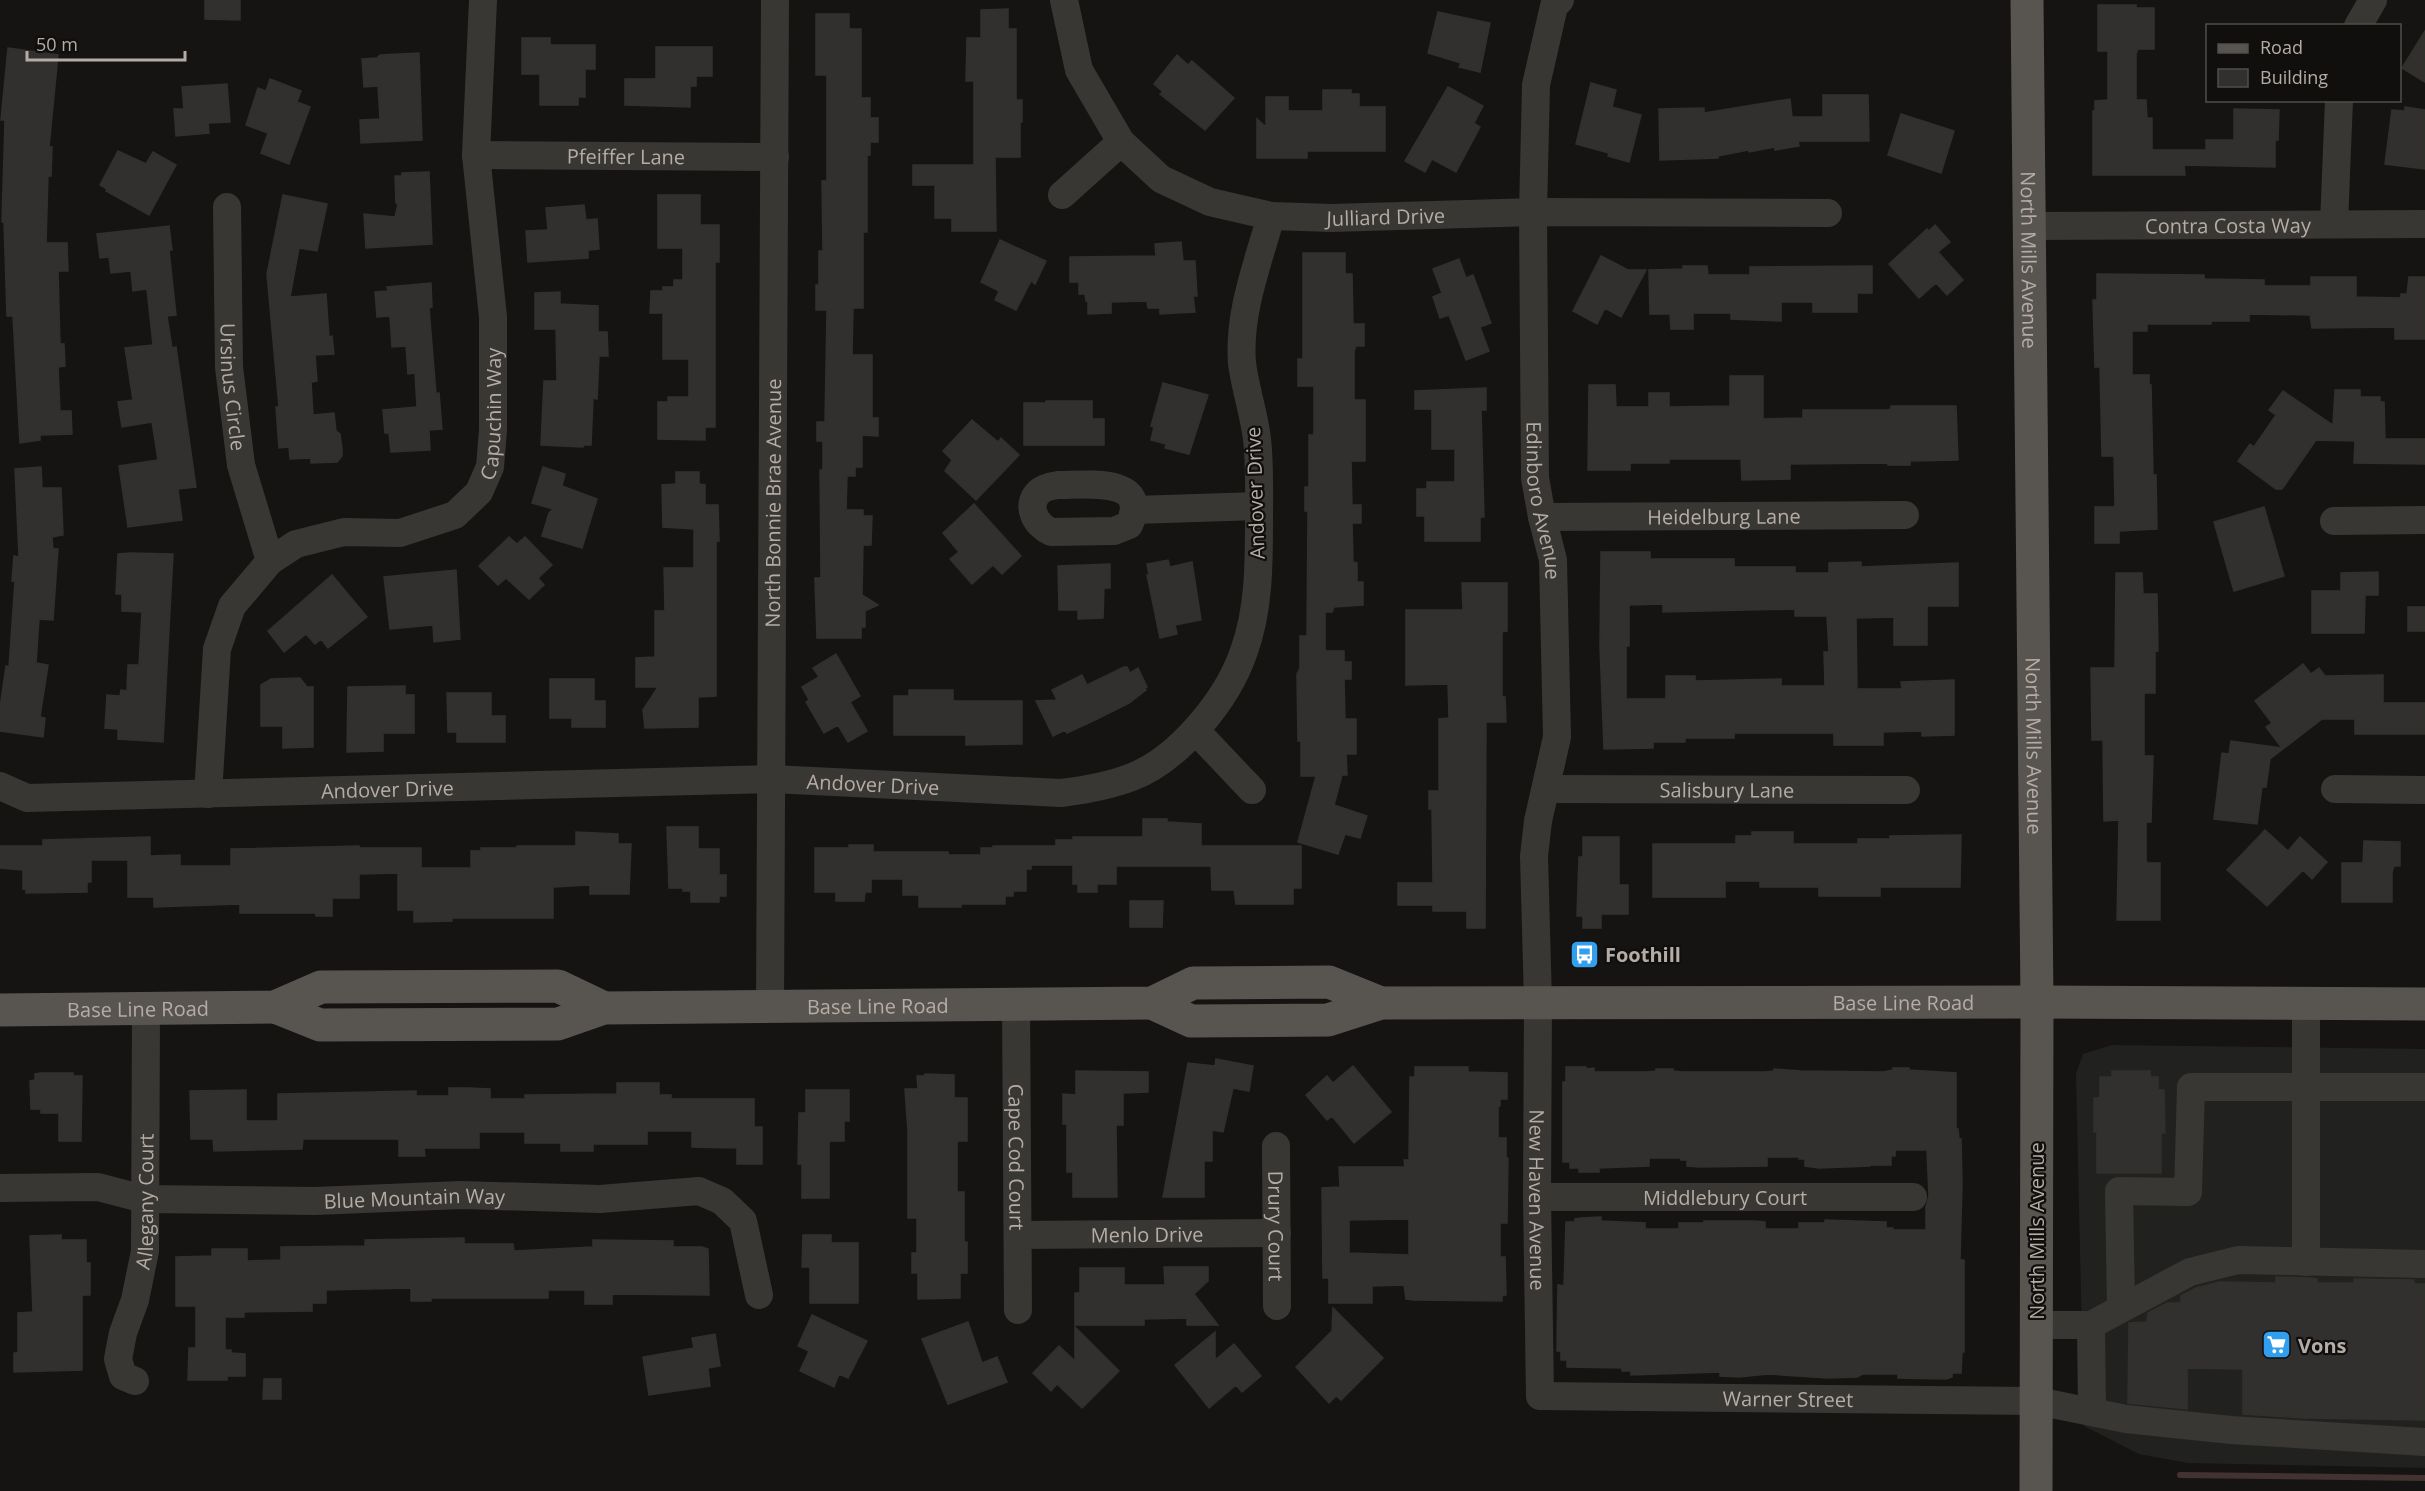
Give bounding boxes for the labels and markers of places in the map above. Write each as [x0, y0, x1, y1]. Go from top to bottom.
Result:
bus stop icon: Foothill [1568, 938, 1600, 970]
place label: Foothill [1605, 941, 1681, 968]
supermarket icon: Vons [2261, 1329, 2293, 1361]
place label: Vons [2298, 1332, 2347, 1359]

